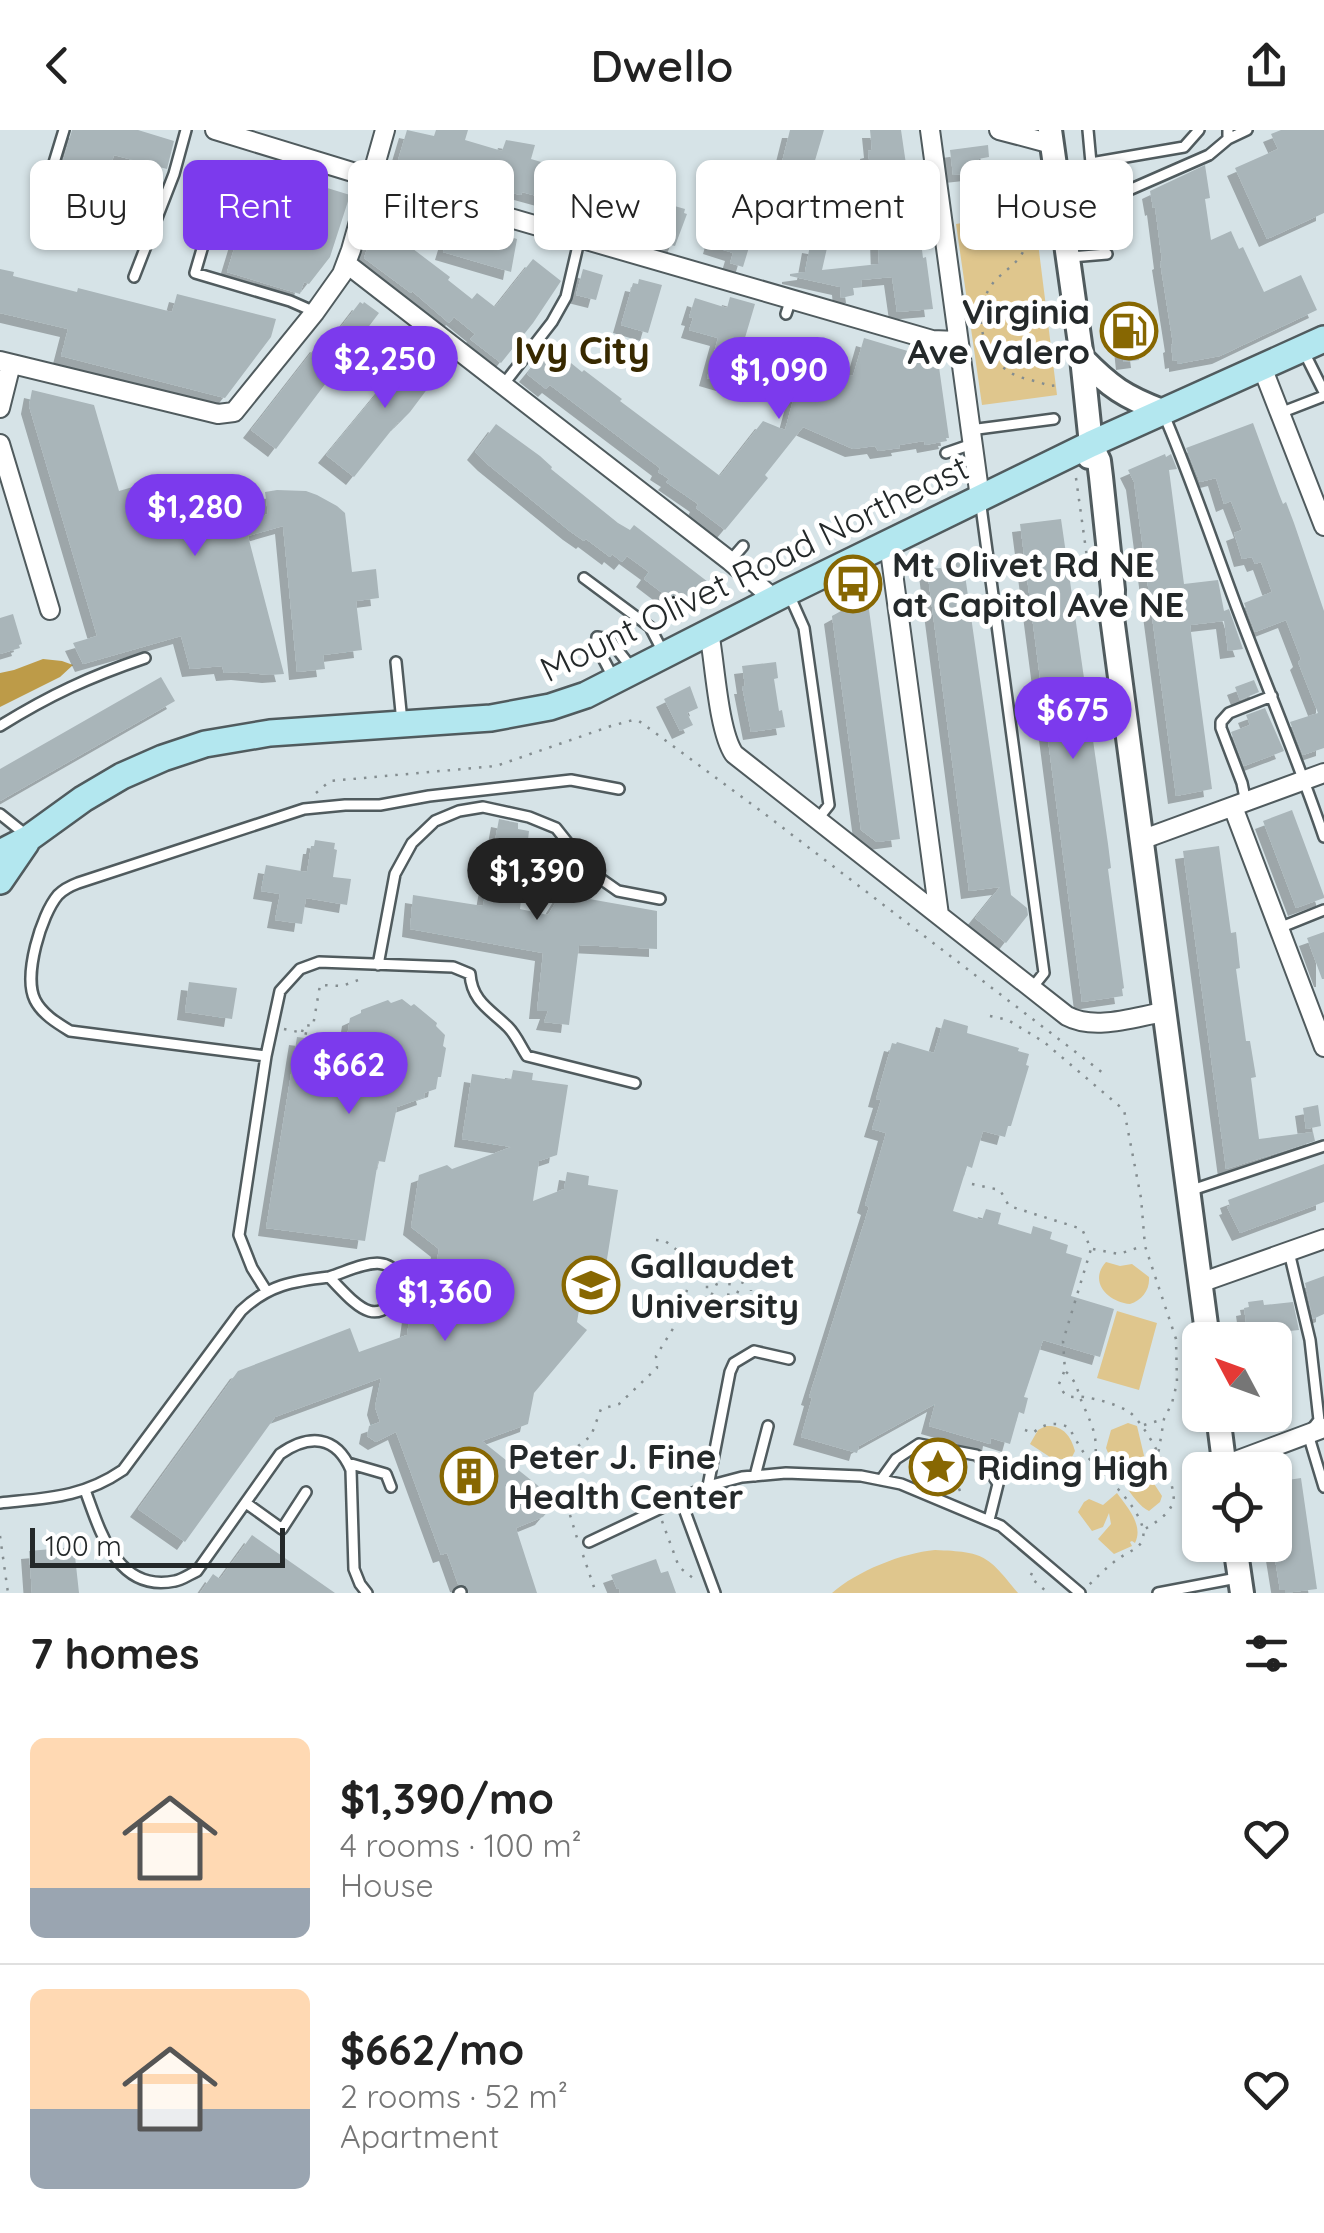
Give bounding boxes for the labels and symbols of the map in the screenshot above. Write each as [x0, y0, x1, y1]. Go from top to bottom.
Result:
place label: Virginia Ave Valero [907, 289, 1090, 373]
fuel station icon: Virginia Ave Valero [1099, 301, 1159, 361]
pin: $2,250 [304, 326, 466, 411]
district label: Ivy City [514, 326, 650, 374]
pin: $1,090 [698, 337, 860, 422]
street label: Mount Olivet Road Northeast [533, 445, 975, 691]
pin: $1,280 [114, 474, 276, 559]
place label: Mt Olivet Rd NE at Capitol Ave NE [892, 542, 1185, 626]
bus stop icon: Mt Olivet Rd NE at Capitol Ave NE [823, 554, 883, 614]
pin: $675 [1014, 677, 1132, 762]
pin: $1,390 [456, 838, 618, 923]
pin: $662 [290, 1032, 408, 1117]
place label: Gallaudet University [630, 1243, 799, 1327]
school or university icon: Gallaudet University [561, 1255, 621, 1315]
pin: $1,360 [364, 1259, 526, 1344]
north arrow [1182, 1322, 1292, 1432]
place label: Peter J. Fine Health Center [508, 1434, 743, 1518]
place icon: Riding High [908, 1437, 968, 1497]
place label: Riding High [977, 1445, 1169, 1489]
building icon: Peter J. Fine Health Center [439, 1446, 499, 1506]
scale bar [30, 1523, 285, 1568]

